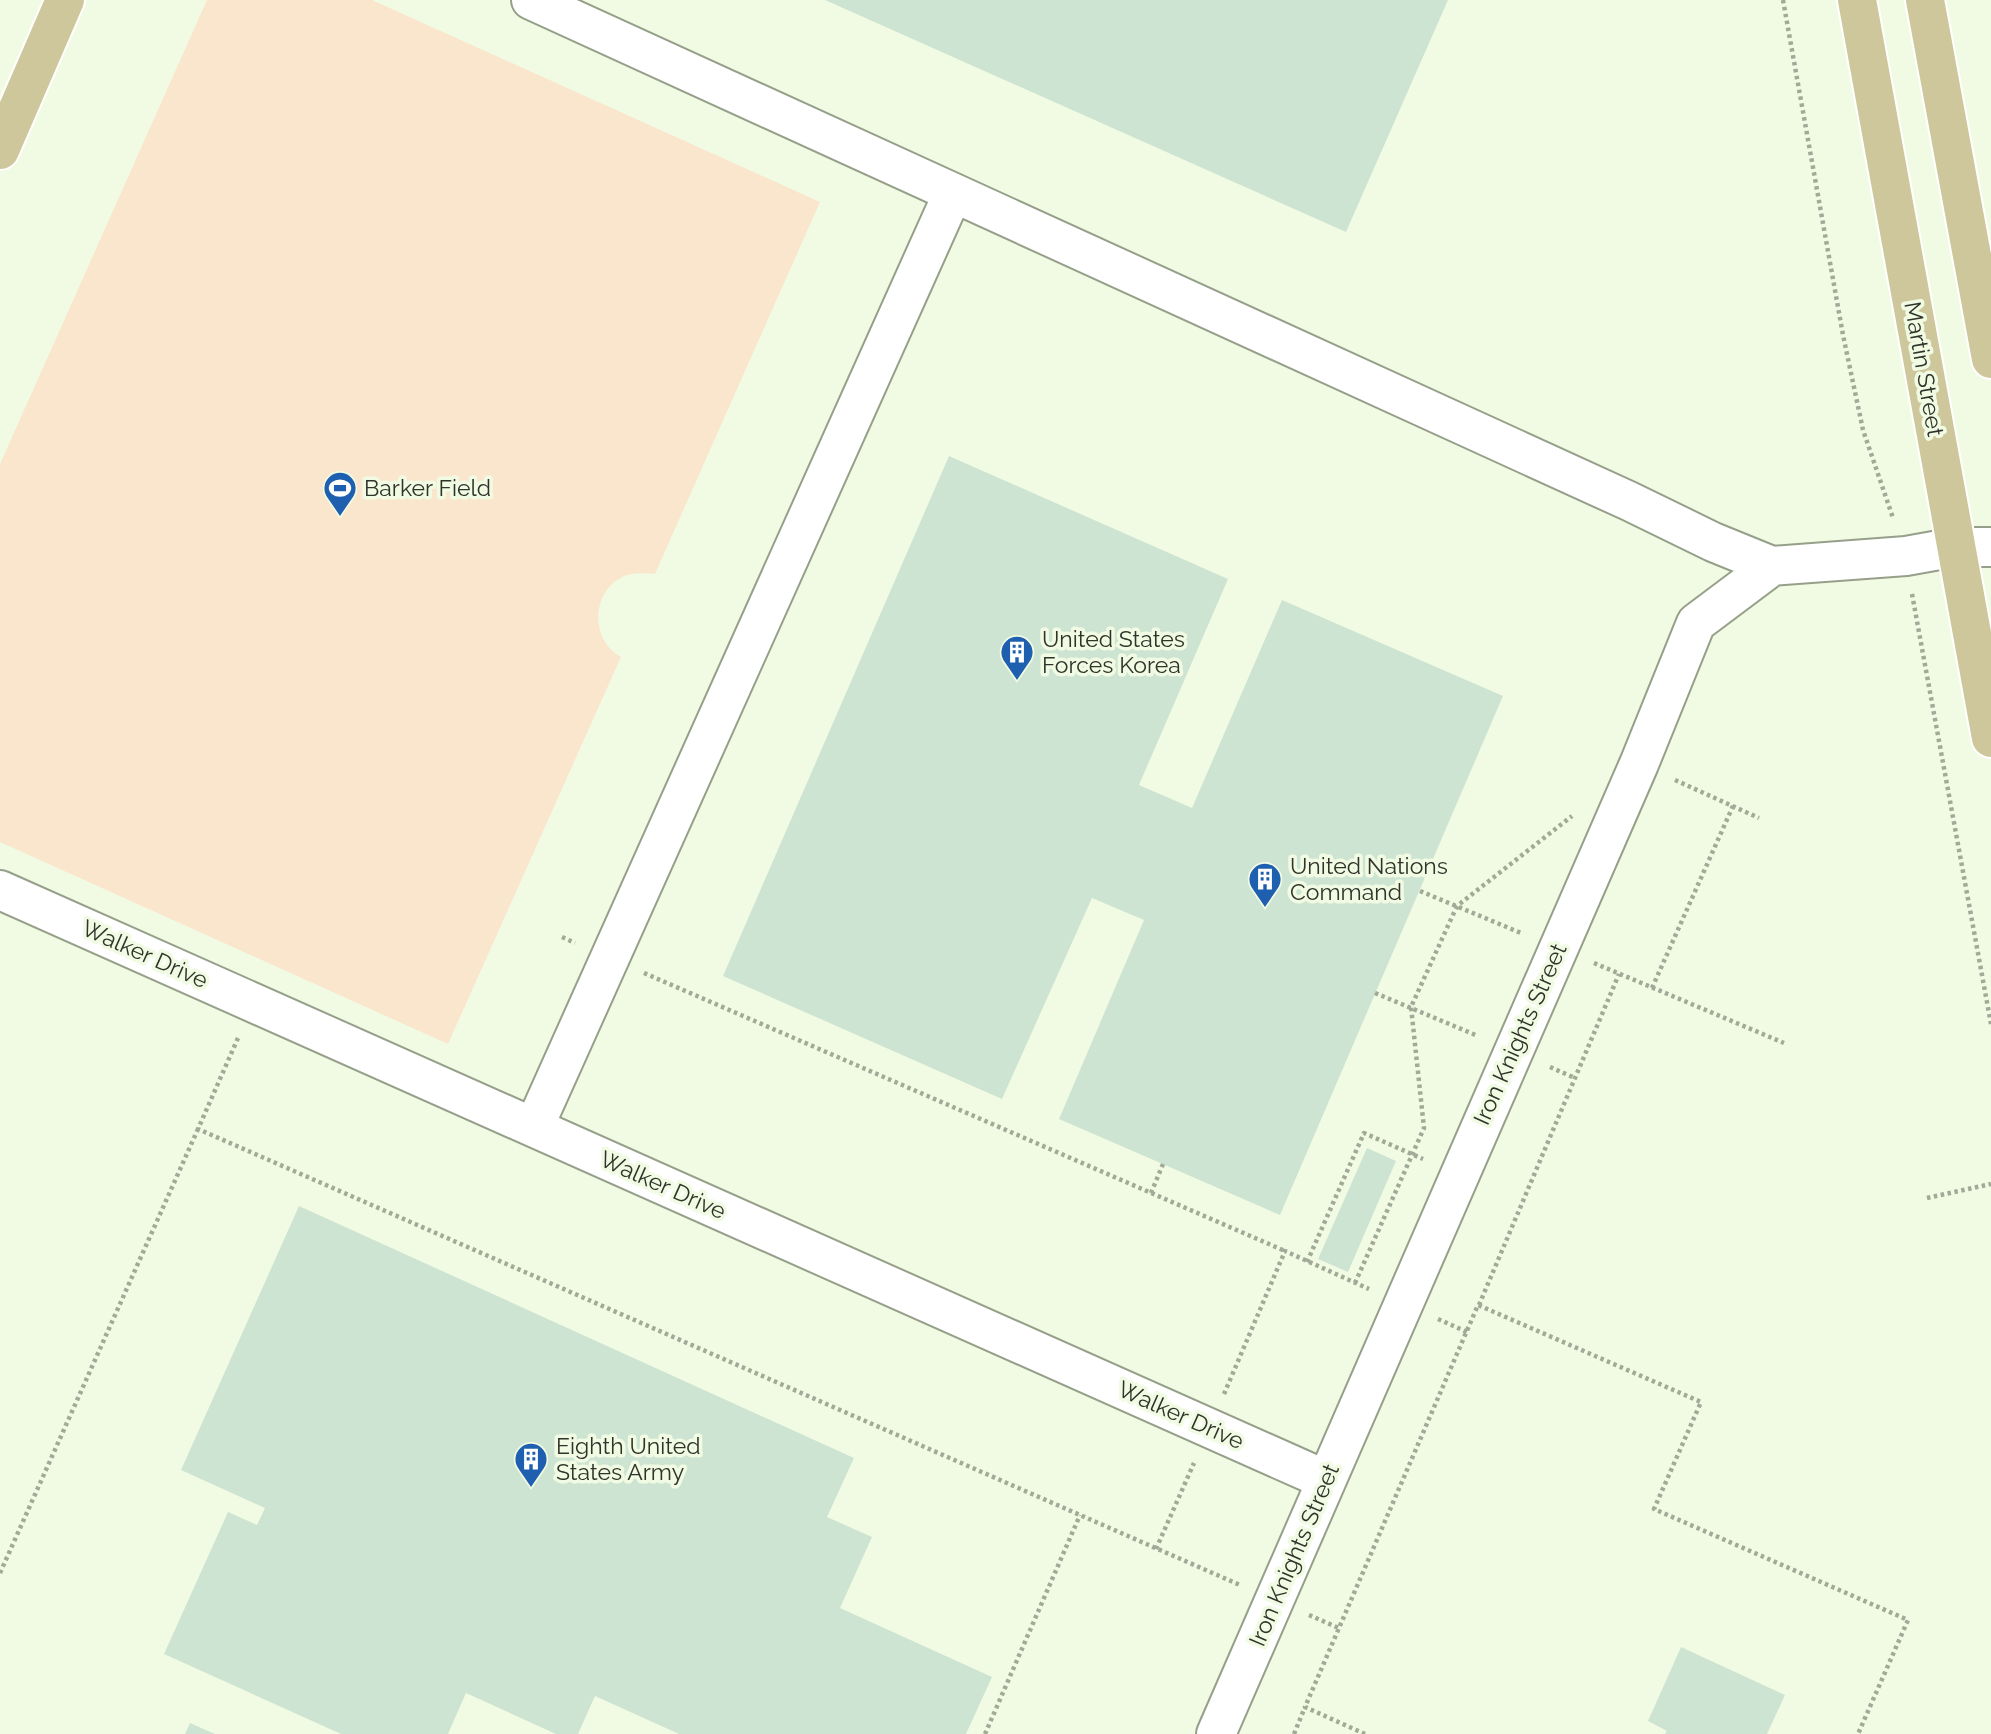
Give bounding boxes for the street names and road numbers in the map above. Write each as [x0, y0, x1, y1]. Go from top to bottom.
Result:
street label: Martin Street [1899, 299, 1950, 439]
street label: Walker Drive [78, 914, 212, 993]
street label: Iron Knights Street [1467, 939, 1572, 1129]
street label: Walker Drive [596, 1145, 730, 1224]
street label: Walker Drive [1114, 1375, 1248, 1454]
street label: Iron Knights Street [1243, 1459, 1344, 1650]

